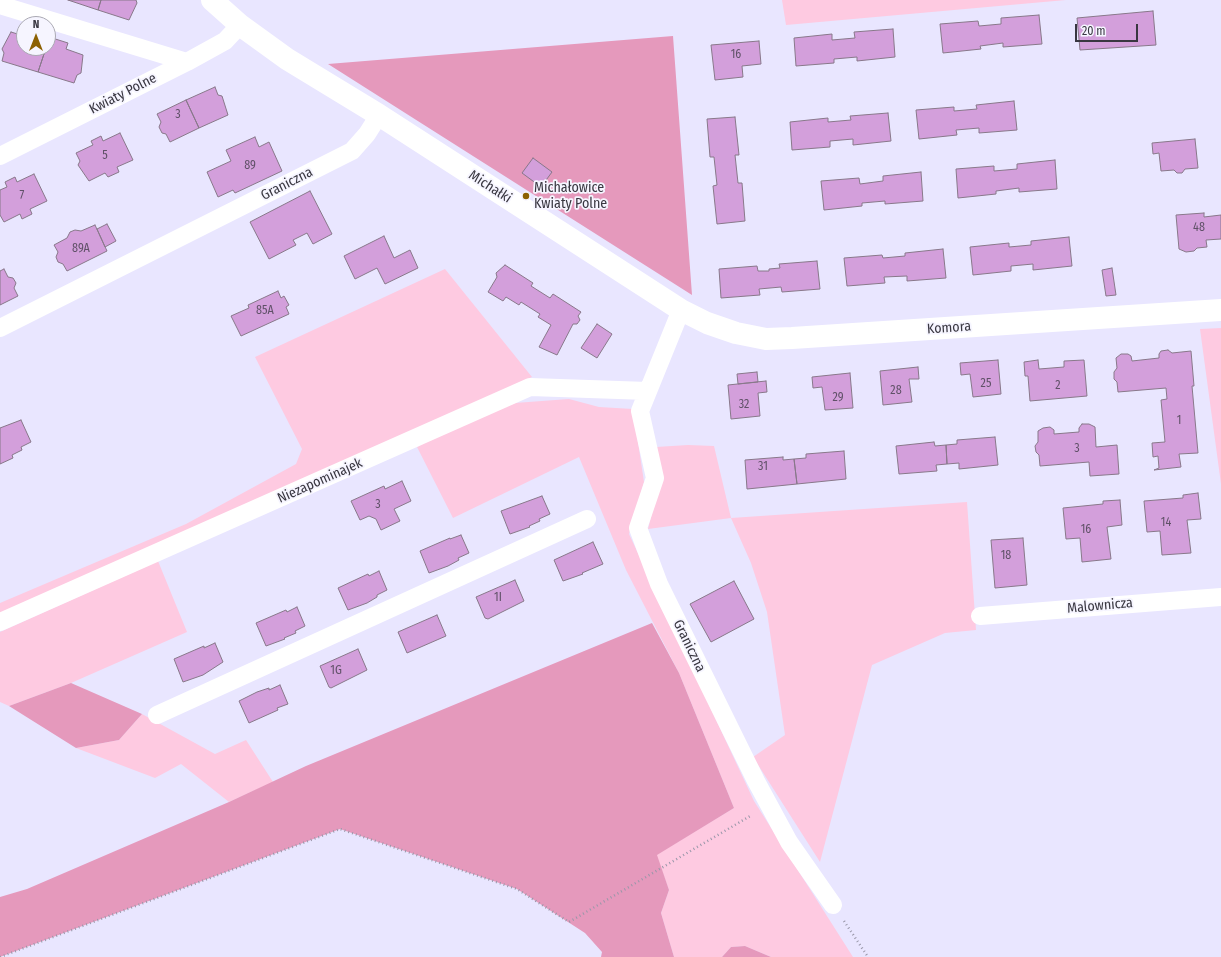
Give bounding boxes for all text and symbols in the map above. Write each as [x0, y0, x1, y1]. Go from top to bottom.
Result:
north arrow [16, 16, 56, 56]
scale bar [1077, 16, 1140, 42]
text: N [33, 18, 39, 31]
text: 20 m [1082, 24, 1106, 38]
house number: 16 [731, 48, 741, 62]
street label: Kwiaty Polne [87, 70, 159, 118]
house number: 3 [175, 108, 181, 122]
house number: 5 [102, 149, 108, 163]
house number: 89 [244, 159, 256, 173]
street label: Graniczna [258, 164, 316, 204]
street label: Michałki [465, 167, 515, 207]
place label: Michałowice Kwiaty Polne [534, 180, 607, 212]
house number: 7 [20, 189, 24, 203]
marker: Michałowice Kwiaty Polne [521, 191, 531, 201]
house number: 48 [1193, 221, 1205, 235]
house number: 89A [72, 242, 90, 256]
house number: 85A [256, 304, 274, 318]
street label: Komora [926, 318, 972, 338]
house number: 25 [981, 377, 991, 391]
house number: 2 [1055, 379, 1061, 393]
house number: 28 [890, 384, 902, 398]
house number: 29 [832, 391, 844, 405]
house number: 32 [739, 398, 749, 412]
house number: 1 [1177, 414, 1181, 428]
house number: 3 [1074, 442, 1080, 456]
street label: Niezapominajek [275, 455, 365, 507]
house number: 31 [758, 460, 768, 474]
house number: 3 [375, 498, 381, 512]
house number: 14 [1161, 516, 1171, 530]
house number: 16 [1081, 523, 1091, 537]
house number: 18 [1001, 549, 1011, 563]
house number: 1I [494, 591, 502, 605]
street label: Malownicza [1066, 595, 1134, 617]
street label: Graniczna [669, 617, 709, 675]
house number: 1G [330, 664, 342, 678]

